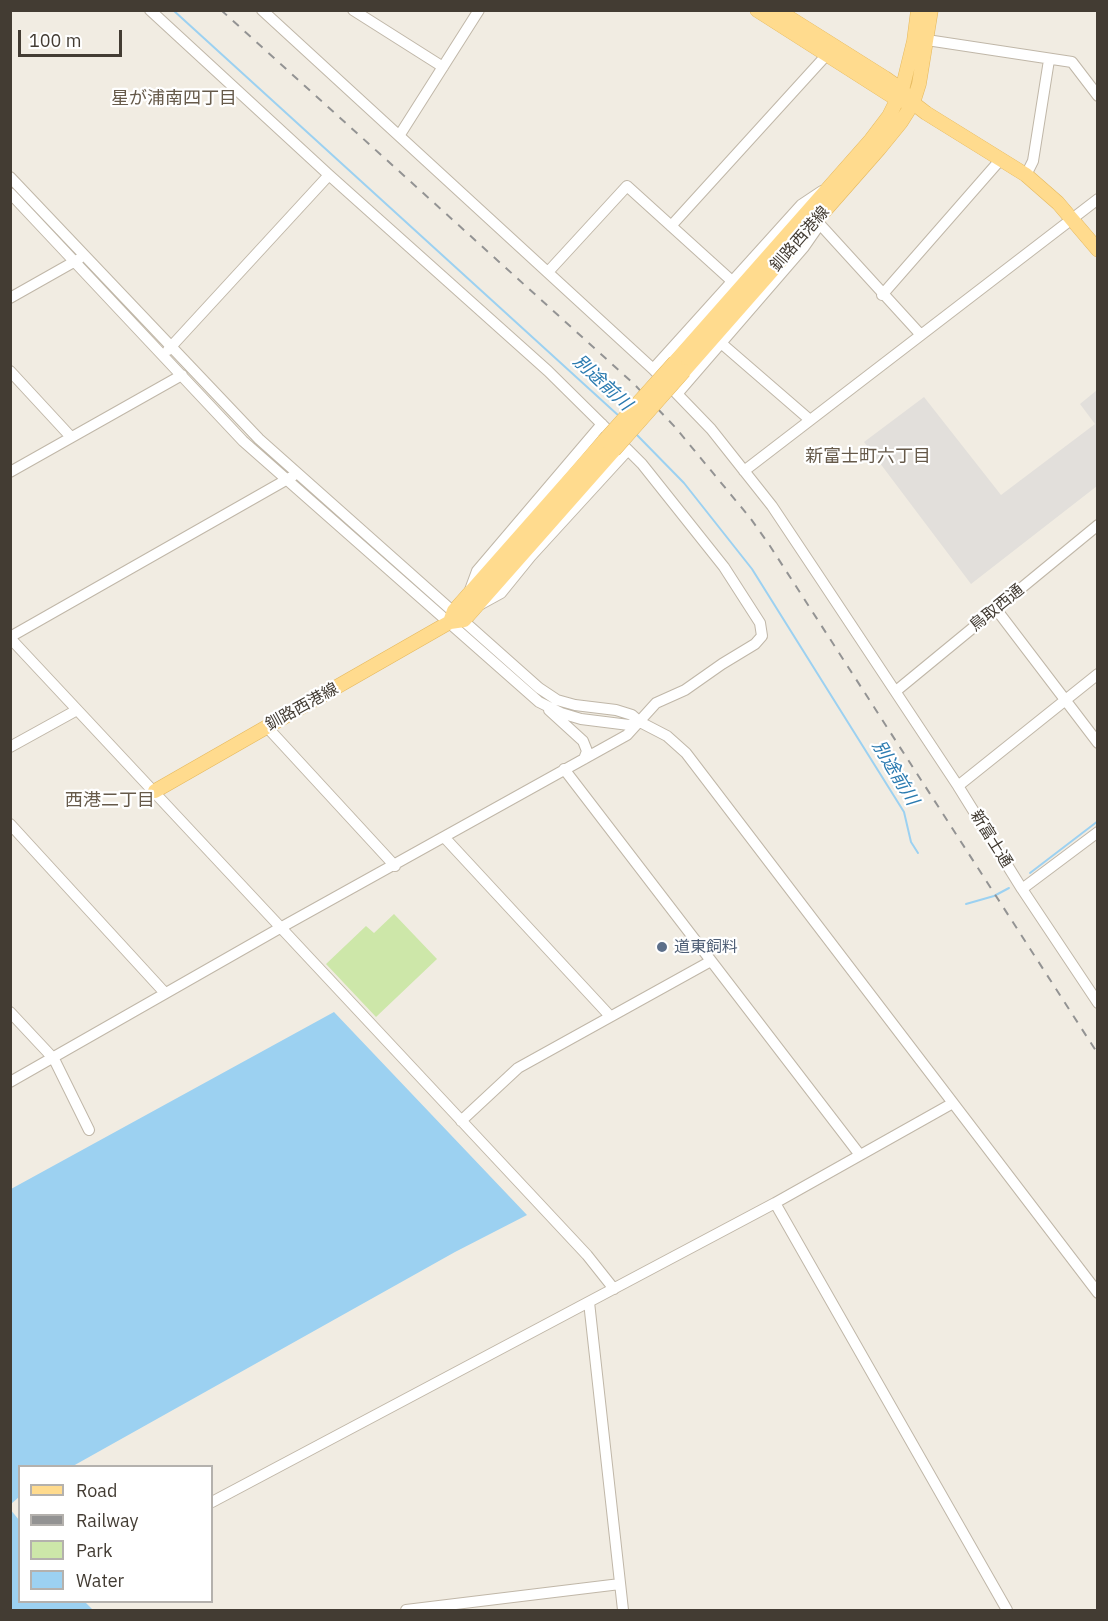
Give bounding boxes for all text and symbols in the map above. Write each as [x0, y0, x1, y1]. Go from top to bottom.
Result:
scale bar [21, 18, 124, 56]
text: 100 m [29, 29, 81, 52]
district label: 星が浦南四丁目 [111, 88, 237, 110]
street label: 釧路西港線 [767, 203, 833, 275]
water label: 別途前川 [568, 351, 636, 415]
district label: 新富士町六丁目 [805, 446, 931, 468]
street label: 鳥取西通 [966, 580, 1028, 636]
street label: 釧路西港線 [262, 679, 342, 735]
water label: 別途前川 [867, 737, 923, 809]
district label: 西港二丁目 [65, 790, 155, 812]
street label: 新富士通 [966, 807, 1016, 871]
place label: 道東飼料 [674, 937, 738, 957]
marker: 道東飼料 [655, 940, 669, 954]
legend [18, 1465, 213, 1603]
text: Road [76, 1479, 117, 1502]
text: Railway [76, 1509, 138, 1532]
text: Park [76, 1539, 112, 1562]
text: Water [76, 1569, 124, 1592]

